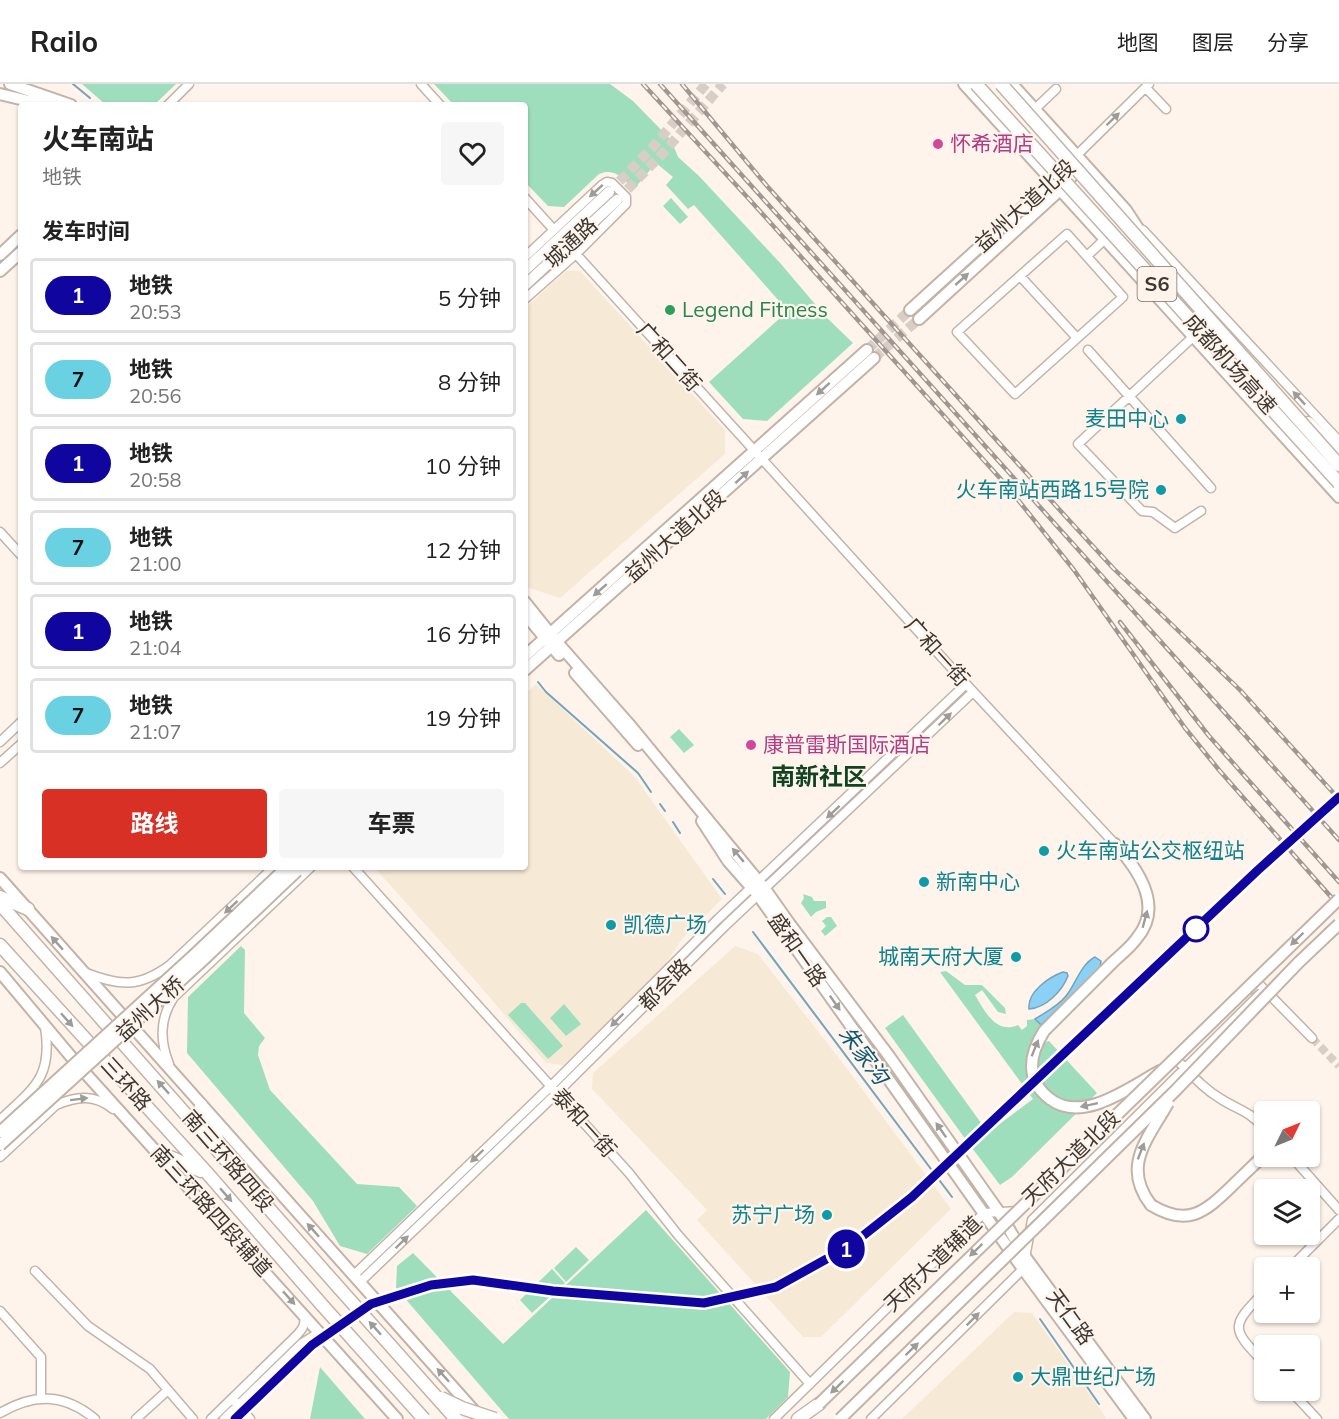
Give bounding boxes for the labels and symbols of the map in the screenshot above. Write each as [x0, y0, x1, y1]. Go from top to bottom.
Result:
one-way arrow [1106, 113, 1120, 127]
place label: 怀希酒店 [950, 130, 1034, 156]
marker: 怀希酒店 [931, 137, 945, 151]
street label: 益州大道北段 [969, 153, 1080, 257]
one-way arrow [589, 184, 604, 198]
street label: 城通路 [538, 211, 602, 273]
road number: S6 [1138, 267, 1176, 301]
one-way arrow [954, 273, 969, 286]
place label: Legend Fitness [682, 296, 828, 322]
marker: Legend Fitness [663, 303, 677, 317]
street label: 成都机场高速 [1179, 308, 1283, 419]
street label: 广和二街 [632, 316, 708, 396]
one-way arrow [816, 382, 831, 395]
one-way arrow [1292, 390, 1306, 405]
place label: 麦田中心 [1085, 405, 1169, 431]
marker: 麦田中心 [1174, 412, 1188, 426]
one-way arrow [734, 470, 749, 484]
place label: 火车南站西路15号院 [956, 476, 1149, 502]
street label: 益州大道北段 [619, 483, 730, 587]
marker: 火车南站西路15号院 [1154, 483, 1168, 497]
one-way arrow [593, 583, 608, 596]
street label: 广和一街 [900, 611, 976, 691]
one-way arrow [938, 712, 953, 726]
place label: 康普雷斯国际酒店 [763, 731, 931, 757]
marker: 康普雷斯国际酒店 [744, 738, 758, 752]
district label: 南新社区 [771, 761, 867, 791]
one-way arrow [826, 804, 840, 818]
place label: 火车南站公交枢纽站 [1056, 837, 1245, 863]
marker: 火车南站公交枢纽站 [1037, 844, 1051, 858]
one-way arrow [731, 847, 744, 863]
place label: 新南中心 [936, 868, 1020, 894]
marker: 新南中心 [917, 875, 931, 889]
one-way arrow [224, 900, 239, 913]
street label: 盛和一路 [763, 908, 833, 991]
one-way arrow [1141, 910, 1151, 928]
place label: 凯德广场 [623, 911, 707, 937]
unlabelled marker [1183, 916, 1209, 942]
marker: 凯德广场 [604, 918, 618, 932]
one-way arrow [1289, 932, 1304, 946]
one-way arrow [51, 935, 64, 951]
place label: 城南天府大厦 [878, 943, 1004, 969]
marker: 城南天府大厦 [1009, 950, 1023, 964]
street label: 都会路 [633, 953, 696, 1016]
street label: 益州大桥 [109, 970, 189, 1046]
one-way arrow [829, 995, 840, 1011]
one-way arrow [60, 1012, 74, 1026]
one-way arrow [609, 1013, 624, 1027]
water label: 朱家沟 [833, 1020, 896, 1091]
one-way arrow [1030, 1038, 1040, 1056]
street label: 三环路 [96, 1051, 157, 1115]
one-way arrow [157, 1080, 170, 1095]
street label: 泰和一街 [547, 1082, 623, 1162]
one-way arrow [70, 1094, 89, 1104]
one-way arrow [1079, 1101, 1098, 1110]
north arrow [1254, 1101, 1320, 1167]
street label: 南三环路四段 [178, 1104, 280, 1216]
street label: 天府大道北段 [1016, 1104, 1125, 1210]
one-way arrow [935, 1123, 947, 1138]
street label: 南三环路四段辅道 [146, 1139, 278, 1281]
one-way arrow [1137, 1142, 1147, 1160]
one-way arrow [470, 1149, 485, 1163]
one-way arrow [219, 1188, 233, 1203]
place label: 苏宁广场 [731, 1201, 815, 1227]
marker: 苏宁广场 [820, 1208, 834, 1222]
street label: 天府大道辅道 [878, 1210, 987, 1316]
one-way arrow [306, 1222, 320, 1237]
line badge: 1 [826, 1230, 866, 1268]
one-way arrow [395, 1235, 409, 1249]
one-way arrow [969, 1243, 983, 1257]
street label: 天仁路 [1042, 1283, 1100, 1350]
one-way arrow [282, 1291, 296, 1306]
one-way arrow [965, 1312, 980, 1326]
one-way arrow [369, 1321, 382, 1336]
one-way arrow [904, 1342, 918, 1356]
place label: 大鼎世纪广场 [1030, 1363, 1156, 1389]
one-way arrow [437, 1368, 450, 1383]
marker: 大鼎世纪广场 [1011, 1370, 1025, 1384]
one-way arrow [830, 1379, 844, 1393]

